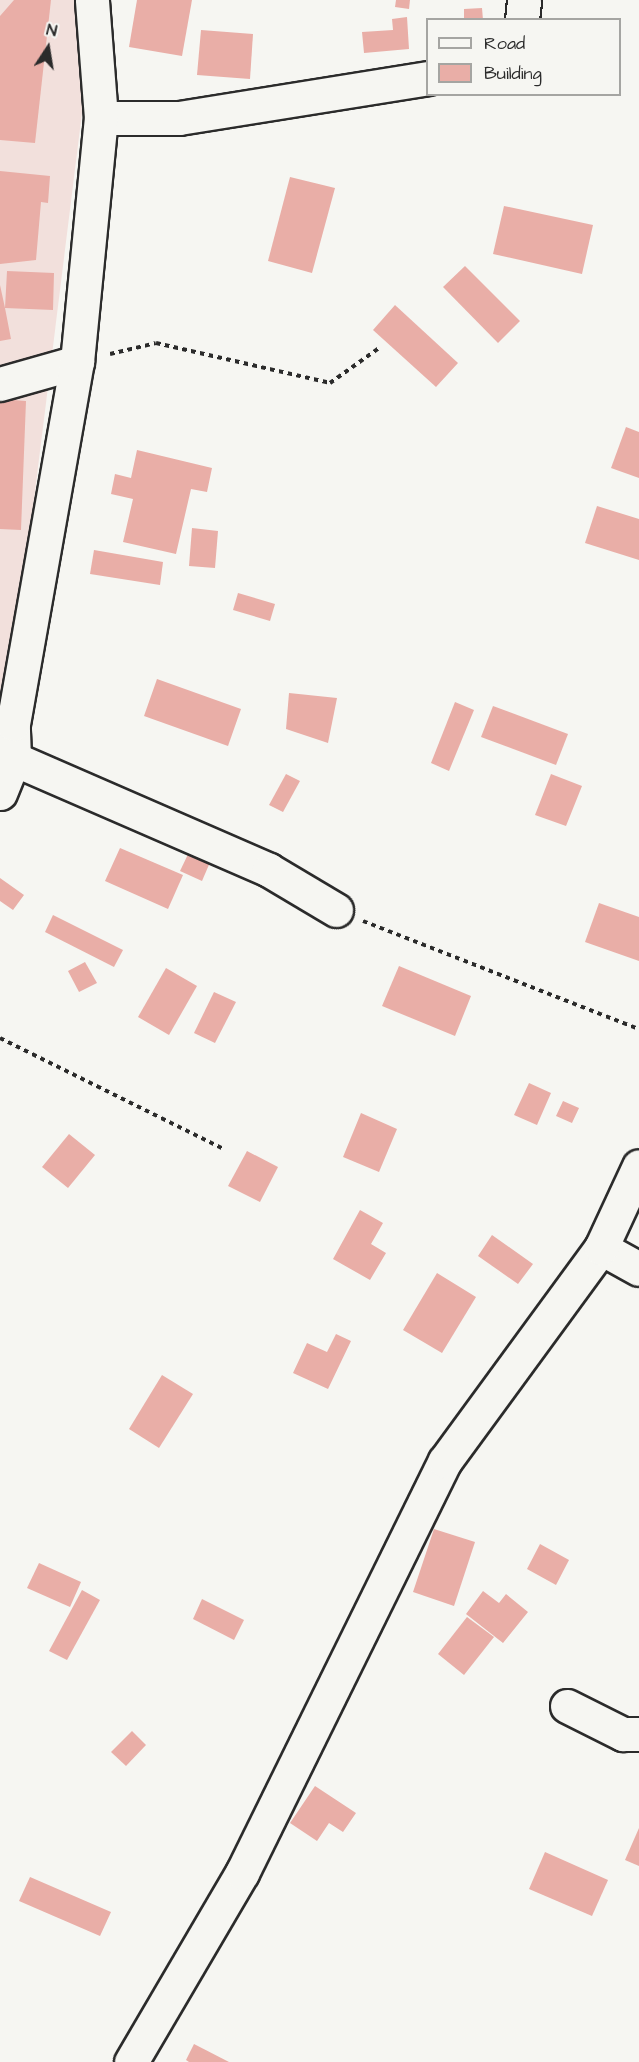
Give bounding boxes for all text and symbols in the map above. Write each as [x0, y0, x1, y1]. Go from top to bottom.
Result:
north arrow [18, 18, 78, 78]
legend [426, 18, 621, 96]
text: N [45, 19, 59, 42]
text: Road [484, 31, 525, 56]
text: Building [484, 61, 542, 86]

